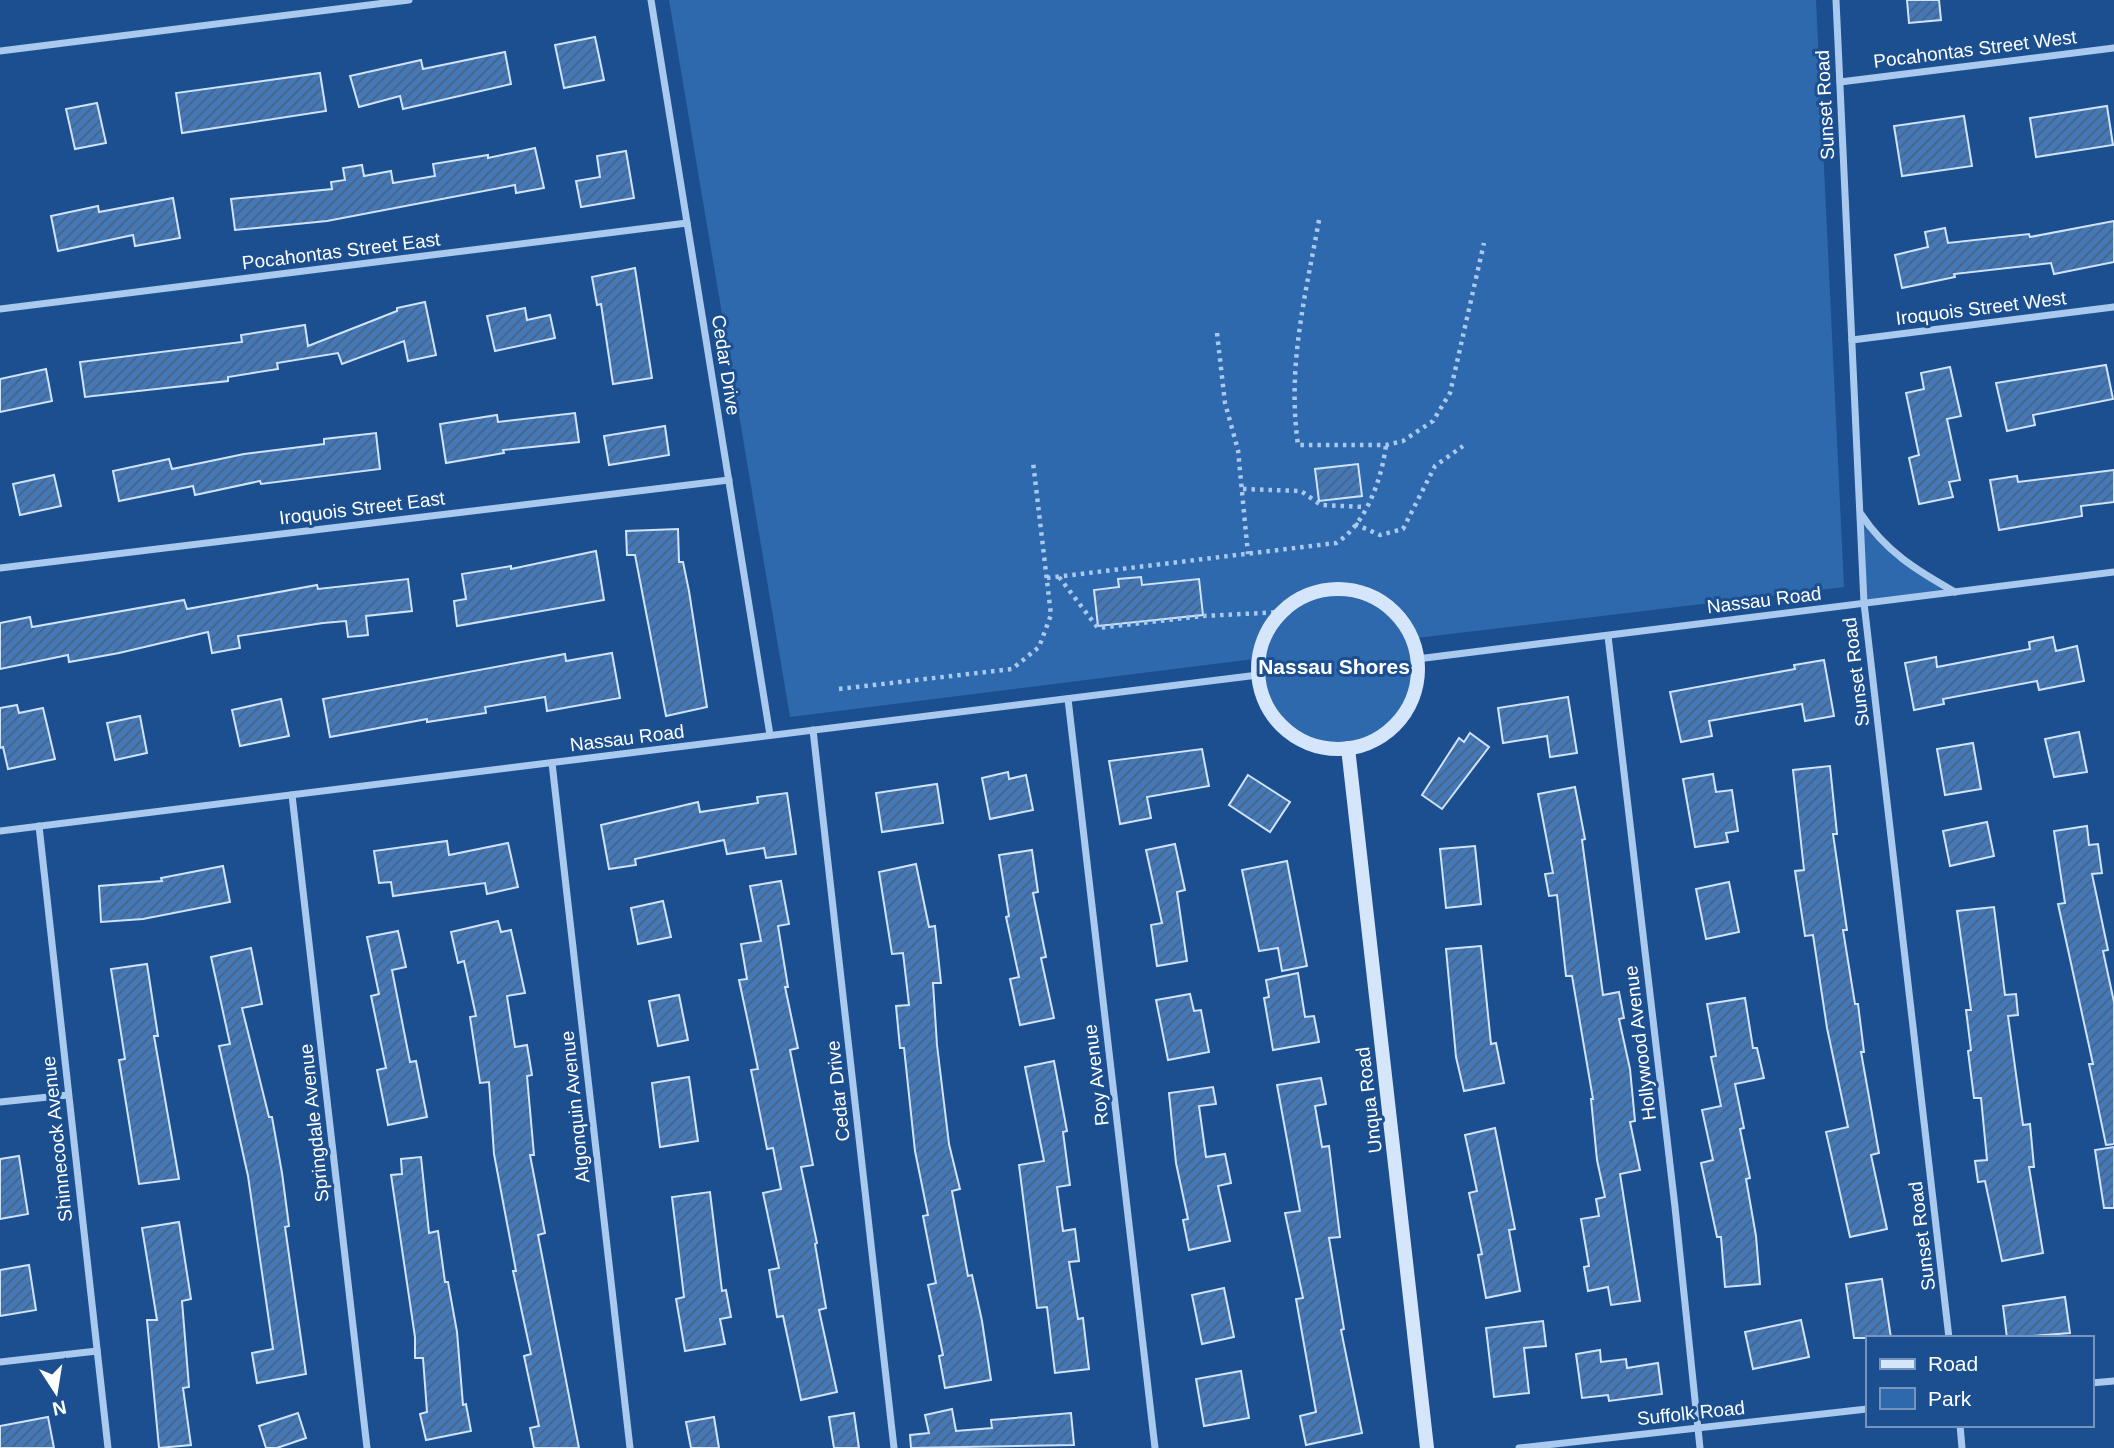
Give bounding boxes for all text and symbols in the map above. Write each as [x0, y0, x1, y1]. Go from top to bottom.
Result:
street label: Pocahontas Street West [1872, 26, 2078, 72]
street label: Sunset Road [1812, 50, 1838, 160]
street label: Pocahontas Street East [241, 228, 442, 274]
street label: Iroquois Street West [1894, 287, 2068, 329]
street label: Cedar Drive [708, 313, 744, 417]
street label: Iroquois Street East [278, 487, 447, 529]
street label: Nassau Road [1706, 583, 1822, 617]
street label: Sunset Road [1839, 616, 1873, 728]
district label: Nassau Shores [1258, 655, 1410, 678]
street label: Nassau Road [569, 721, 685, 755]
street label: Hollywood Avenue [1620, 964, 1660, 1122]
street label: Roy Avenue [1079, 1023, 1113, 1127]
street label: Algonquin Avenue [557, 1030, 593, 1184]
street label: Cedar Drive [822, 1039, 854, 1143]
street label: Springdale Avenue [295, 1043, 333, 1203]
street label: Unqua Road [1352, 1046, 1386, 1154]
street label: Shinnecock Avenue [38, 1055, 76, 1223]
street label: Sunset Road [1905, 1180, 1939, 1292]
legend [1866, 1336, 2093, 1427]
text: Road [1928, 1352, 1978, 1375]
north arrow [21, 1357, 91, 1427]
text: Park [1928, 1387, 1972, 1410]
text: N [51, 1396, 68, 1420]
street label: Suffolk Road [1636, 1397, 1746, 1429]

